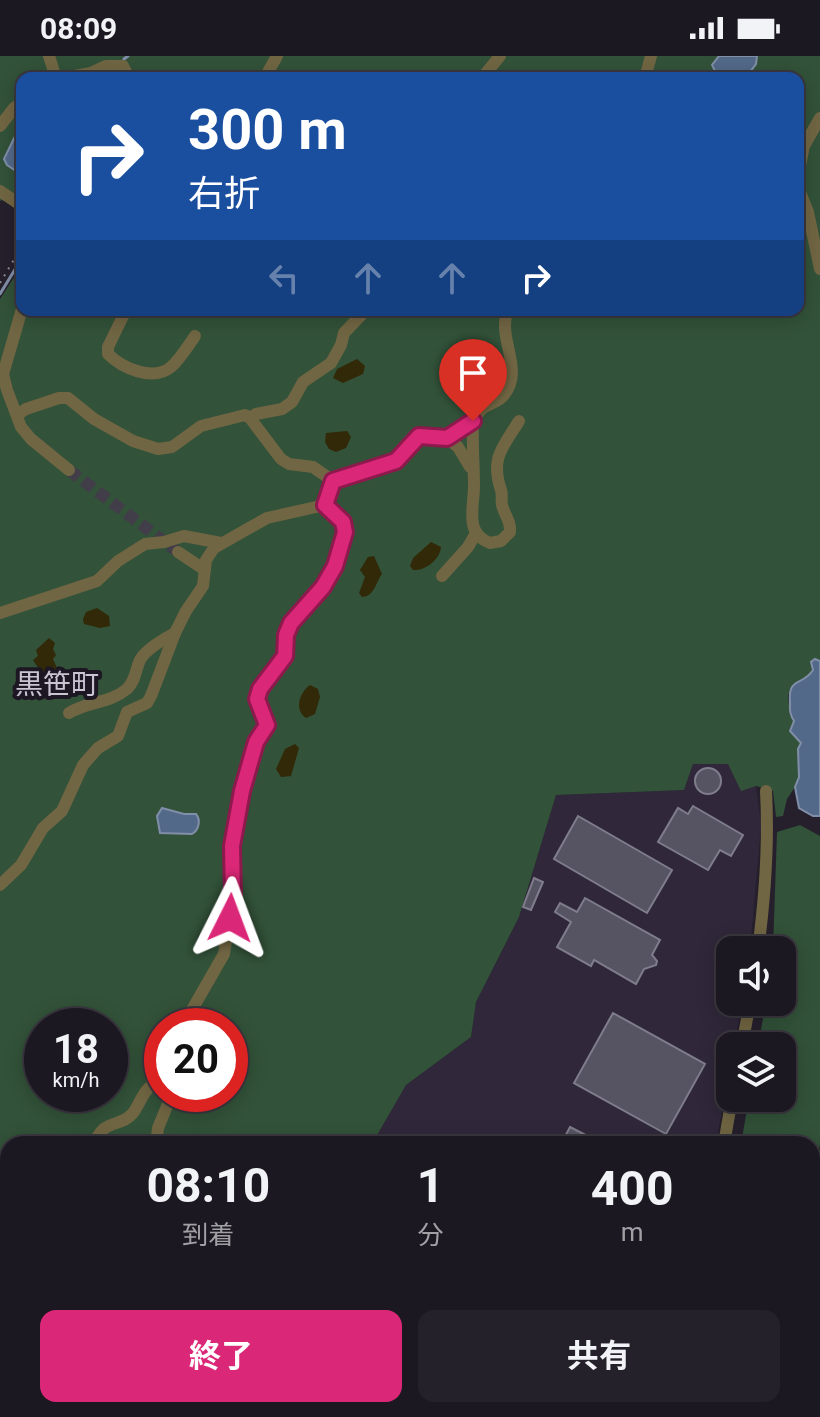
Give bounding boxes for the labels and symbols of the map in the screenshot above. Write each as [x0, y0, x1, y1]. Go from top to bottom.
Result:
pin [439, 339, 507, 421]
district label: 黒笹町 [15, 668, 99, 701]
position arrow [188, 876, 272, 960]
speed limit sign: 20 [144, 1008, 248, 1112]

